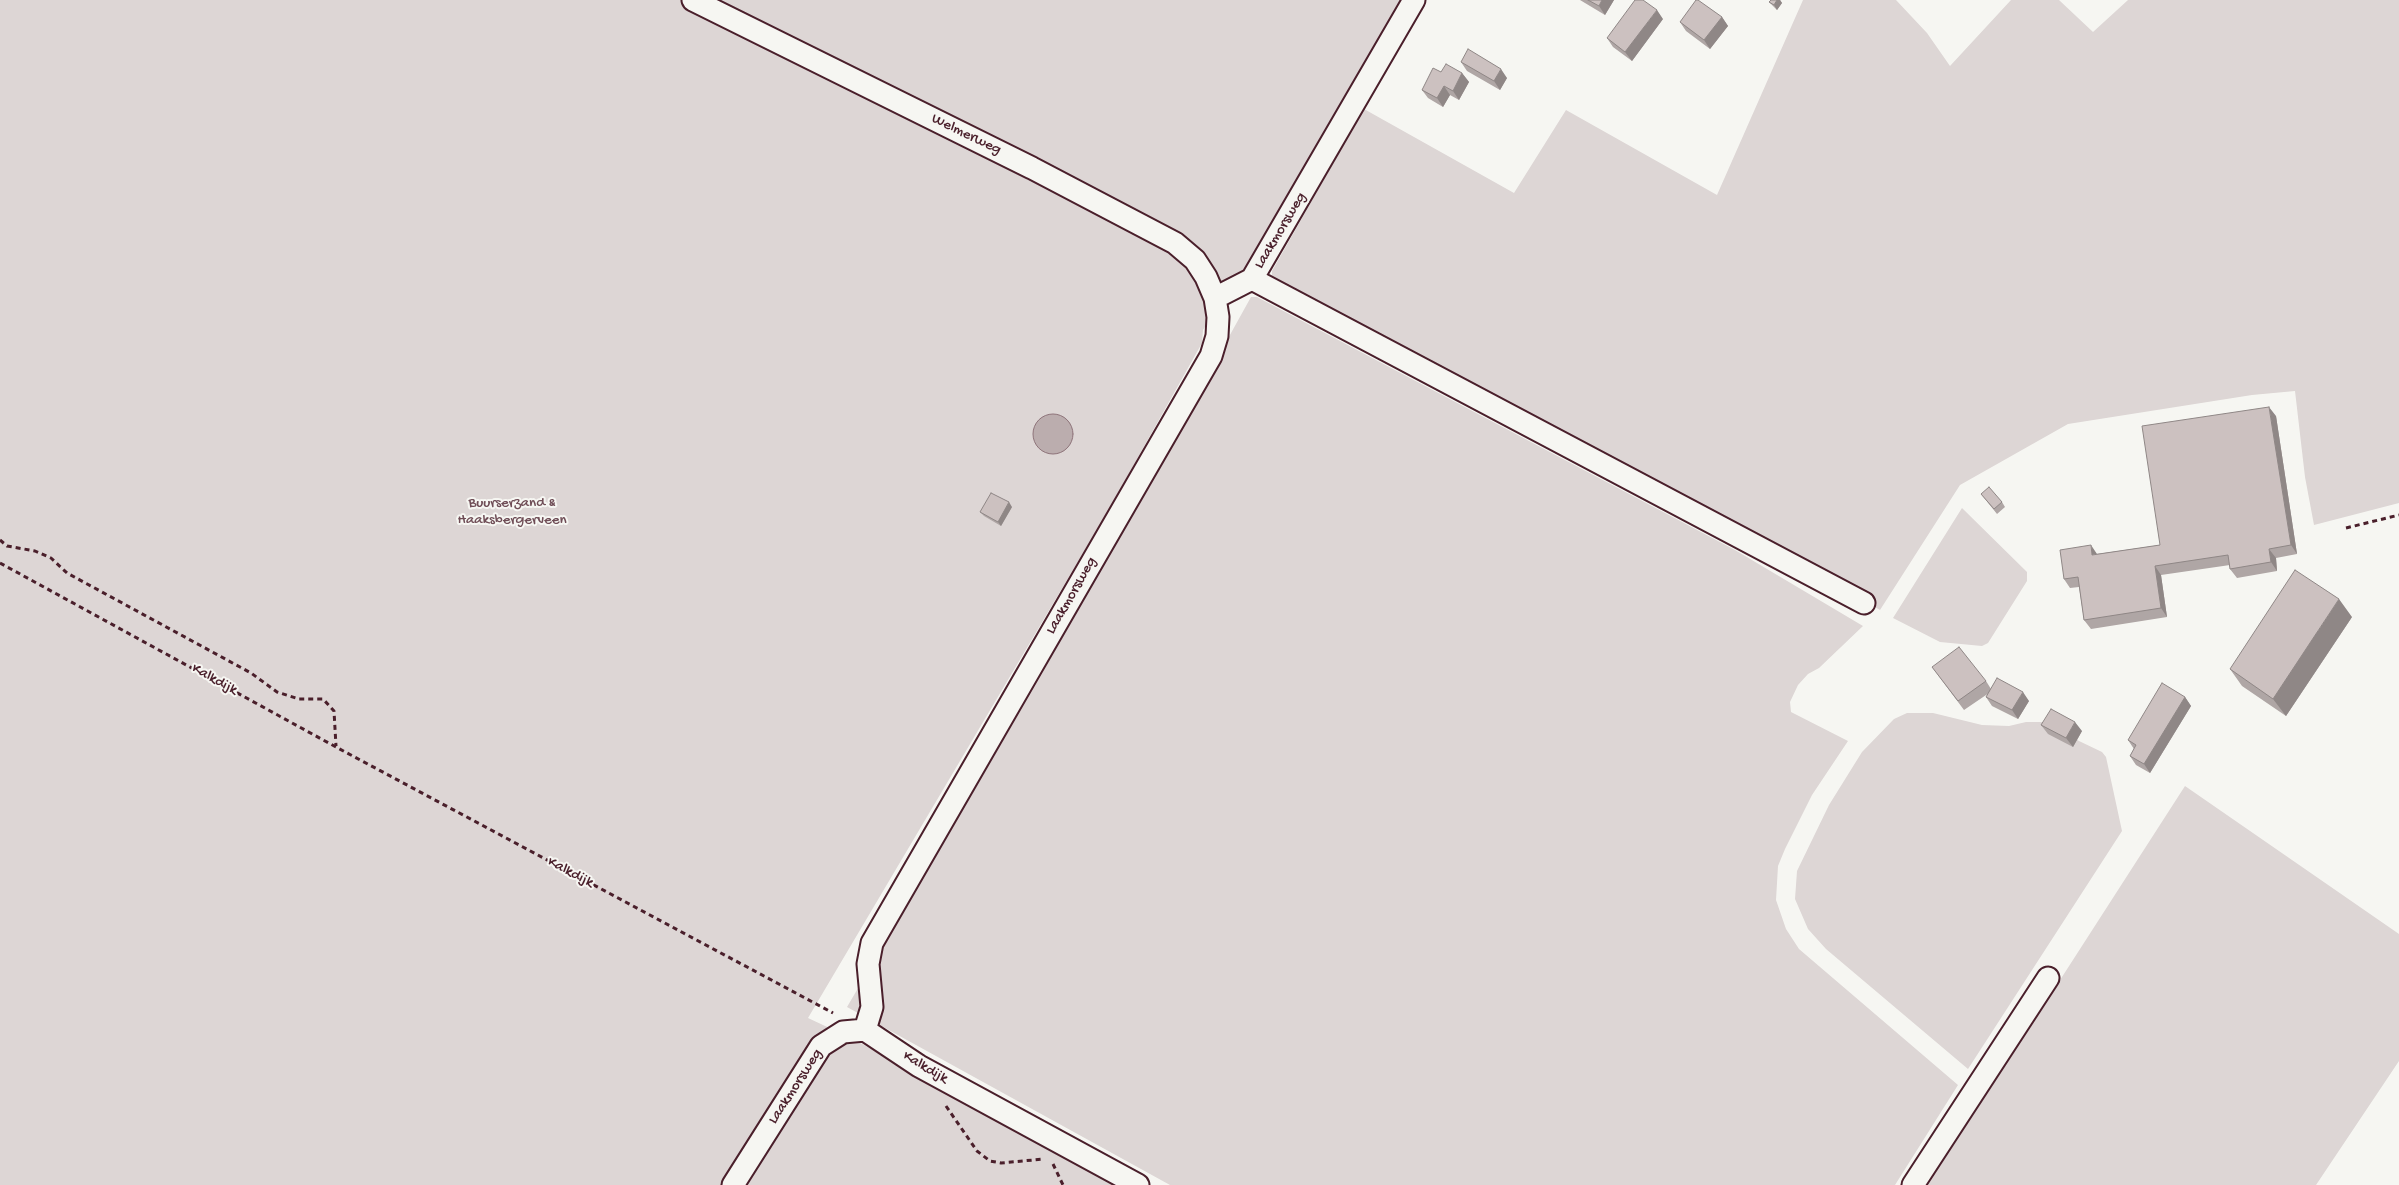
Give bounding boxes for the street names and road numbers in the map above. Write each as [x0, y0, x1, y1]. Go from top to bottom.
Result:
street label: Welmerweg [928, 110, 1004, 160]
street label: Laakmorsweg [1251, 190, 1311, 272]
street label: Laakmorsweg [1043, 554, 1101, 638]
street label: Kalkdijk [188, 660, 240, 700]
street label: Kalkdijk [544, 853, 596, 893]
street label: Laakmorsweg [765, 1046, 827, 1128]
street label: Kalkdijk [899, 1047, 951, 1089]

